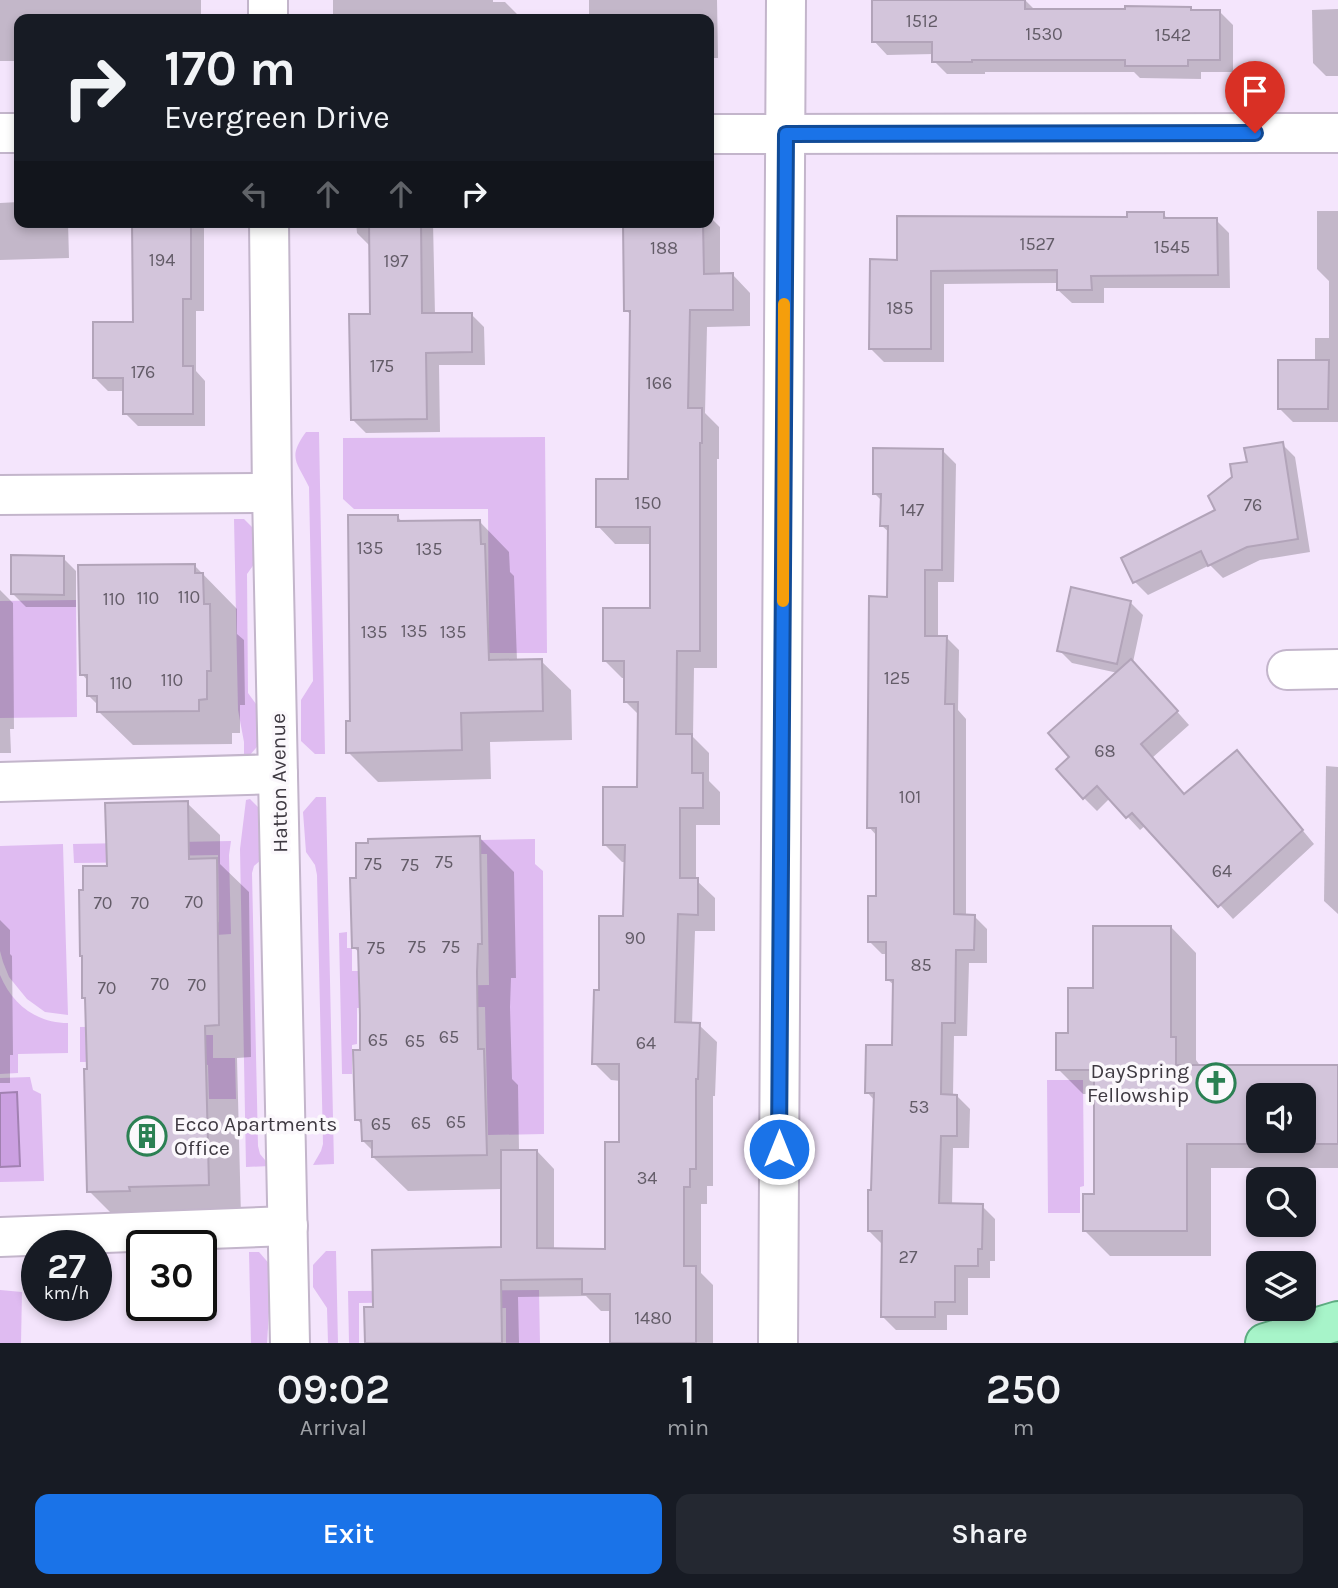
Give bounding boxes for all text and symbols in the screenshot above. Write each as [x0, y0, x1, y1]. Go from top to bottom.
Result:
house number: 1512 [906, 10, 938, 32]
house number: 1530 [1025, 23, 1063, 45]
house number: 1542 [1155, 24, 1191, 46]
text: 170 m [164, 40, 296, 97]
icon: right [49, 42, 140, 133]
pin [1225, 61, 1285, 133]
icon: arrive [1236, 72, 1274, 110]
text: Evergreen Drive [164, 99, 390, 136]
icon: left [236, 175, 274, 213]
icon: ahead [309, 175, 347, 213]
icon: ahead [382, 175, 420, 213]
icon: right [455, 175, 493, 213]
house number: 1527 [1020, 233, 1055, 255]
house number: 1545 [1154, 236, 1190, 258]
house number: 188 [650, 237, 678, 259]
house number: 194 [149, 249, 175, 271]
house number: 197 [384, 250, 409, 272]
house number: 185 [886, 297, 914, 319]
house number: 175 [370, 355, 394, 377]
house number: 176 [131, 361, 155, 383]
house number: 166 [646, 372, 672, 394]
house number: 150 [635, 492, 661, 514]
house number: 76 [1244, 494, 1262, 516]
house number: 147 [900, 499, 925, 521]
house number: 135 [357, 537, 383, 559]
house number: 135 [416, 538, 442, 560]
house number: 110 [178, 586, 200, 608]
house number: 110 [137, 587, 159, 609]
house number: 110 [103, 588, 125, 610]
house number: 135 [401, 620, 427, 642]
house number: 135 [361, 621, 387, 643]
house number: 135 [440, 621, 466, 643]
house number: 125 [884, 667, 910, 689]
house number: 110 [161, 669, 183, 691]
house number: 110 [110, 672, 132, 694]
street label: Hatton Avenue [266, 713, 292, 853]
house number: 68 [1094, 740, 1116, 762]
house number: 101 [899, 786, 921, 808]
house number: 75 [435, 851, 453, 873]
house number: 75 [364, 853, 382, 875]
house number: 75 [401, 854, 419, 876]
house number: 64 [1212, 860, 1232, 882]
house number: 70 [184, 891, 204, 913]
house number: 70 [93, 892, 113, 914]
house number: 70 [130, 892, 150, 914]
house number: 90 [624, 927, 646, 949]
house number: 75 [408, 936, 426, 958]
house number: 75 [442, 936, 460, 958]
house number: 75 [367, 937, 385, 959]
house number: 85 [910, 954, 932, 976]
house number: 70 [150, 973, 170, 995]
house number: 70 [187, 974, 207, 996]
house number: 70 [97, 977, 117, 999]
house number: 65 [439, 1026, 459, 1048]
house number: 65 [368, 1029, 388, 1051]
house number: 65 [405, 1030, 425, 1052]
house number: 64 [636, 1032, 656, 1054]
place label: DaySpring Fellowship [1087, 1059, 1189, 1107]
church icon: DaySpring Fellowship [1195, 1062, 1237, 1104]
map controls [1246, 1083, 1316, 1321]
button: sound [1246, 1083, 1316, 1153]
house number: 53 [909, 1096, 929, 1118]
house number: 65 [446, 1111, 466, 1133]
place label: Ecco Apartments Office [174, 1112, 337, 1160]
house number: 65 [411, 1112, 431, 1134]
position arrow [742, 1112, 816, 1186]
house number: 65 [371, 1113, 391, 1135]
building icon: Ecco Apartments Office [126, 1115, 168, 1157]
house number: 34 [637, 1167, 657, 1189]
button: search [1246, 1167, 1316, 1237]
speed limit sign: 30 [126, 1230, 217, 1321]
text: 27 [47, 1246, 86, 1287]
house number: 27 [899, 1246, 918, 1268]
button: layers [1246, 1251, 1316, 1321]
text: km/h [44, 1282, 89, 1304]
house number: 1480 [634, 1307, 672, 1329]
text: 09:02 [277, 1364, 390, 1414]
text: 1 [681, 1364, 695, 1414]
text: 250 [986, 1364, 1061, 1414]
text: Arrival [300, 1414, 367, 1441]
text: min [667, 1414, 709, 1441]
text: m [1013, 1414, 1034, 1441]
button: Exit [35, 1494, 662, 1574]
button: Share [676, 1494, 1303, 1574]

